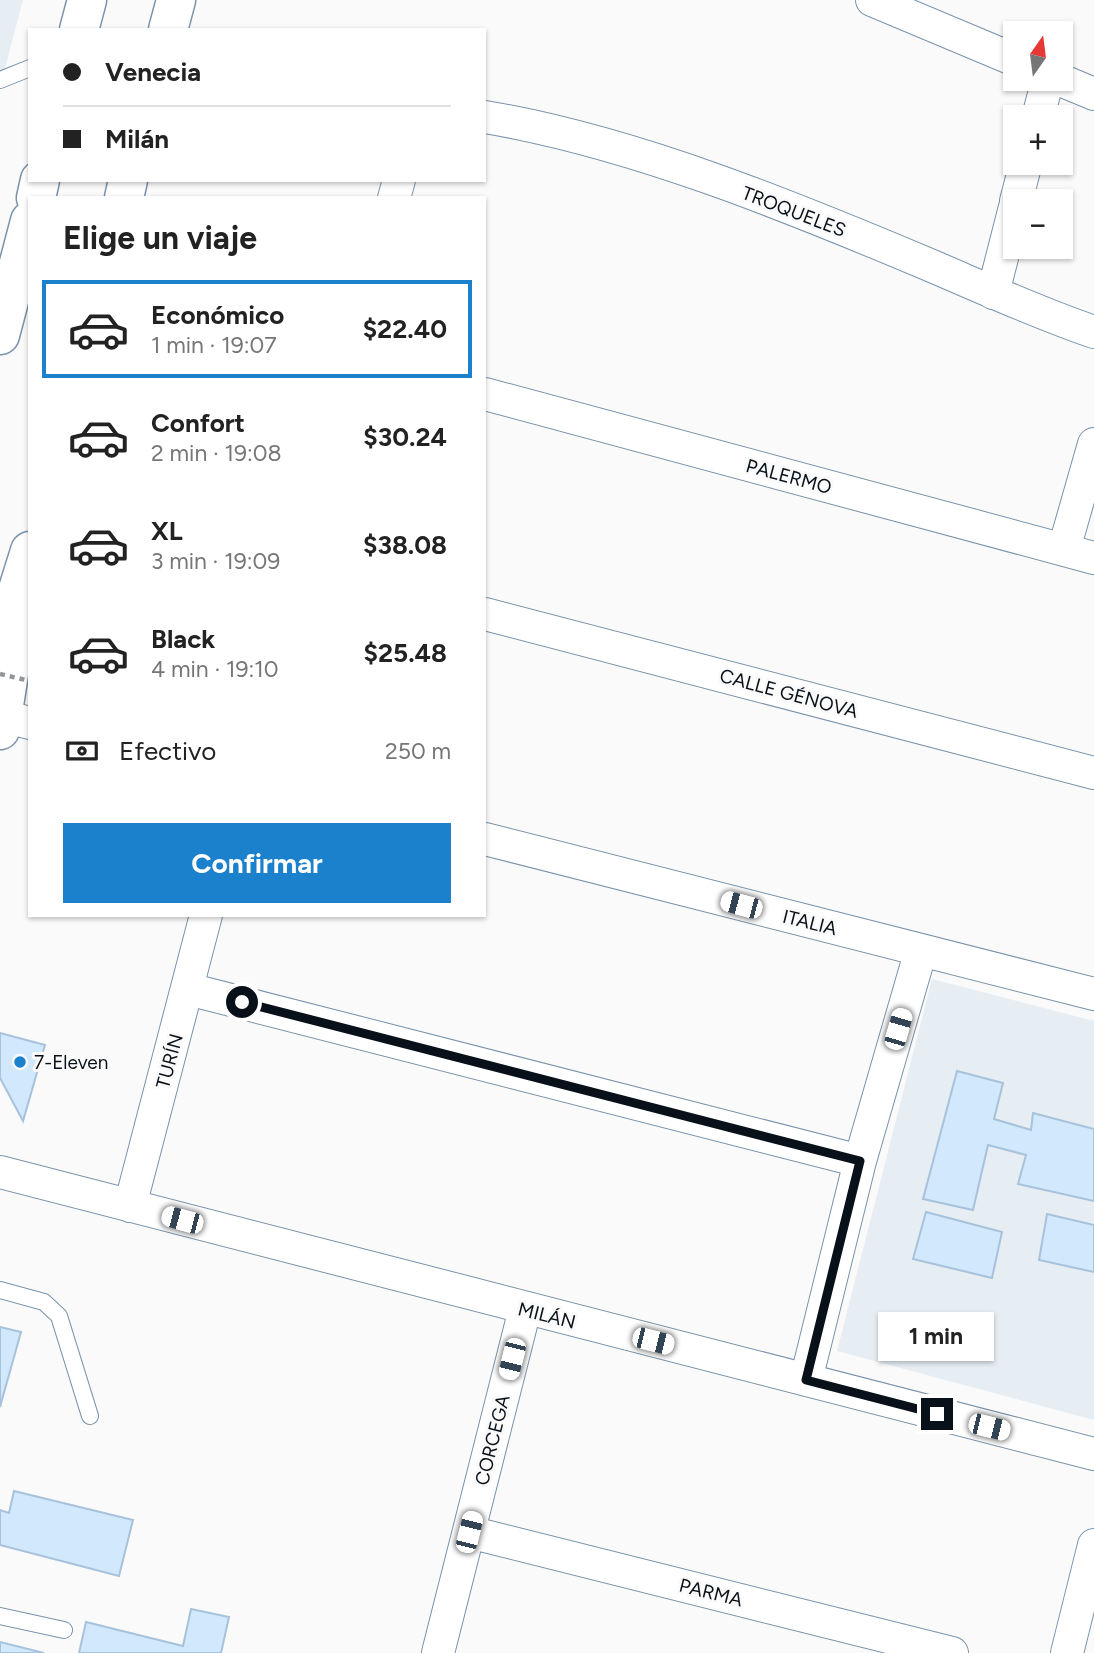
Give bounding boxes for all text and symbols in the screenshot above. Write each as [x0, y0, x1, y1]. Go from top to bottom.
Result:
north arrow [1003, 21, 1073, 91]
map controls [1003, 21, 1073, 259]
text: Venecia [105, 56, 201, 88]
button: + [1003, 105, 1073, 175]
text: Milán [105, 123, 169, 155]
street label: TROQUELES [739, 181, 849, 242]
button: − [1003, 189, 1073, 259]
text: Elige un viaje [63, 219, 257, 257]
icon: car [67, 298, 130, 361]
text: Económico [151, 299, 284, 331]
text: $22.40 [363, 313, 447, 345]
text: 1 min · 19:07 [151, 331, 277, 359]
icon: car [67, 406, 130, 469]
text: Confort [151, 407, 245, 439]
text: $30.24 [363, 421, 447, 453]
text: 2 min · 19:08 [151, 439, 282, 467]
street label: PALERMO [744, 454, 834, 499]
icon: car [67, 514, 130, 577]
text: XL [151, 515, 183, 547]
text: $38.08 [363, 529, 447, 561]
text: 3 min · 19:09 [151, 547, 280, 575]
icon: car [67, 622, 130, 685]
text: Black [151, 623, 215, 655]
text: $25.48 [364, 637, 447, 669]
text: 4 min · 19:10 [151, 655, 279, 683]
street label: CALLE GÉNOVA [717, 664, 861, 723]
icon: cash [63, 732, 101, 770]
text: Efectivo [119, 735, 216, 767]
text: 250 m [385, 737, 451, 765]
button: Confirmar [63, 823, 451, 903]
car [718, 889, 765, 921]
street label: ITALIA [780, 905, 840, 940]
route start [226, 986, 258, 1018]
car [883, 1006, 914, 1052]
street label: TURÍN [151, 1031, 188, 1091]
place label: 7-Eleven [34, 1051, 108, 1074]
marker: 7-Eleven [12, 1054, 28, 1070]
car [159, 1204, 206, 1236]
street label: MILÁN [516, 1297, 578, 1334]
callout: 1 min [879, 1312, 995, 1362]
text: 1 min [909, 1322, 963, 1350]
car [631, 1326, 676, 1356]
car [497, 1336, 528, 1382]
street label: CORCEGA [470, 1392, 515, 1488]
route end [921, 1398, 953, 1430]
car [967, 1412, 1012, 1442]
car [454, 1509, 485, 1555]
street label: PARMA [677, 1574, 745, 1612]

